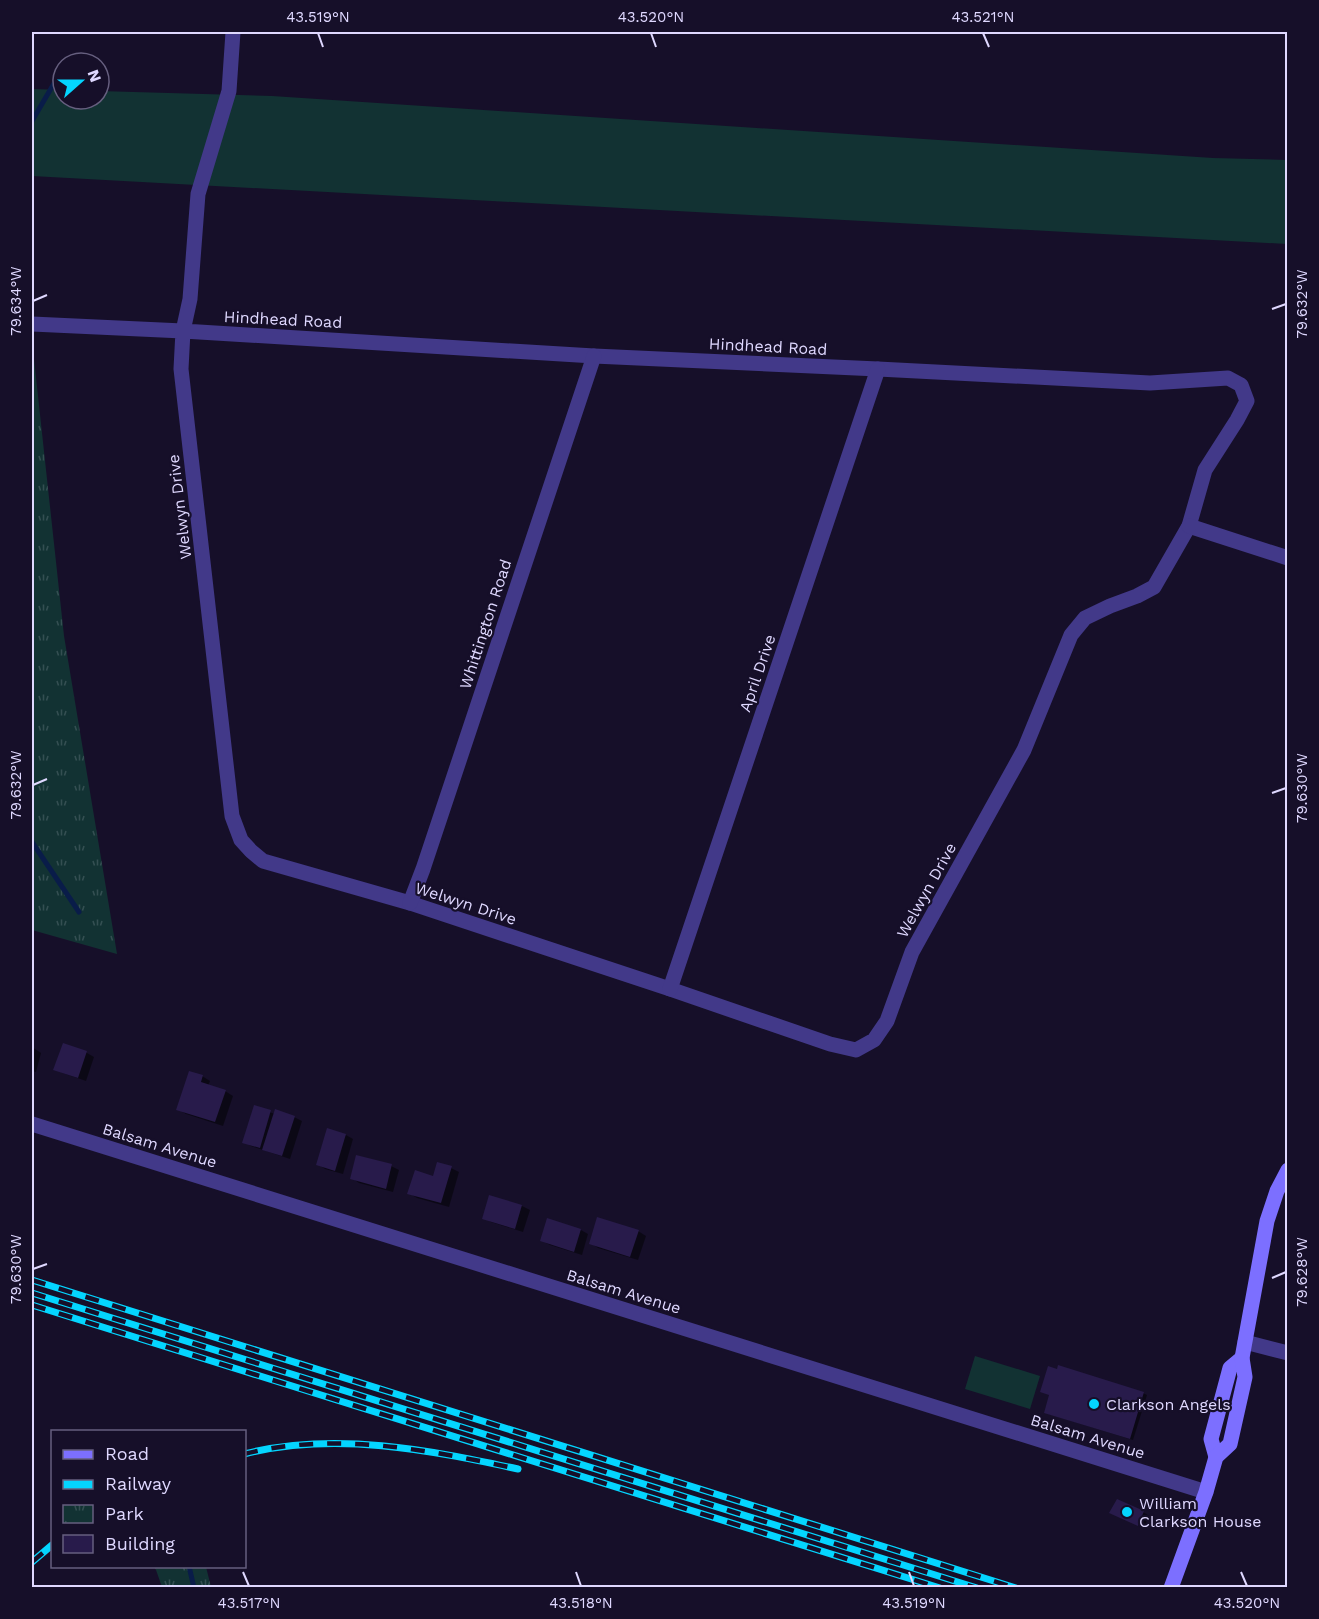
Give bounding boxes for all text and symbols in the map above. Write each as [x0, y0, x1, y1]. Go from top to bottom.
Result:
text: 43.519°N [286, 8, 350, 26]
text: 43.520°N [618, 8, 684, 26]
text: 43.521°N [951, 8, 1015, 26]
north arrow [51, 51, 111, 111]
text: N [84, 67, 106, 85]
text: 79.634°W [7, 266, 25, 336]
text: 79.632°W [1293, 269, 1311, 339]
street label: Hindhead Road [223, 307, 343, 332]
street label: Hindhead Road [708, 334, 828, 359]
street label: Welwyn Drive [164, 453, 195, 560]
street label: Whittington Road [456, 557, 515, 691]
street label: April Drive [735, 632, 780, 715]
text: 79.632°W [7, 750, 25, 820]
text: 79.630°W [1293, 753, 1311, 823]
street label: Welwyn Drive [893, 840, 960, 941]
street label: Welwyn Drive [413, 878, 519, 929]
street label: Balsam Avenue [100, 1119, 219, 1172]
text: 79.630°W [7, 1234, 25, 1304]
text: 79.628°W [1293, 1237, 1311, 1307]
street label: Balsam Avenue [564, 1265, 683, 1318]
place label: Clarkson Angels [1106, 1395, 1231, 1414]
marker: Clarkson Angels [1087, 1397, 1101, 1411]
street label: Balsam Avenue [1028, 1410, 1147, 1463]
legend [51, 1430, 246, 1568]
text: Road [105, 1443, 149, 1464]
text: Railway [105, 1473, 172, 1494]
place label: William Clarkson House [1139, 1494, 1262, 1531]
text: Park [105, 1503, 144, 1524]
marker: William Clarkson House [1120, 1505, 1134, 1519]
text: Building [105, 1533, 175, 1554]
text: 43.517°N [218, 1594, 280, 1612]
text: 43.518°N [549, 1594, 613, 1612]
text: 43.519°N [882, 1594, 946, 1612]
text: 43.520°N [1214, 1594, 1280, 1612]

